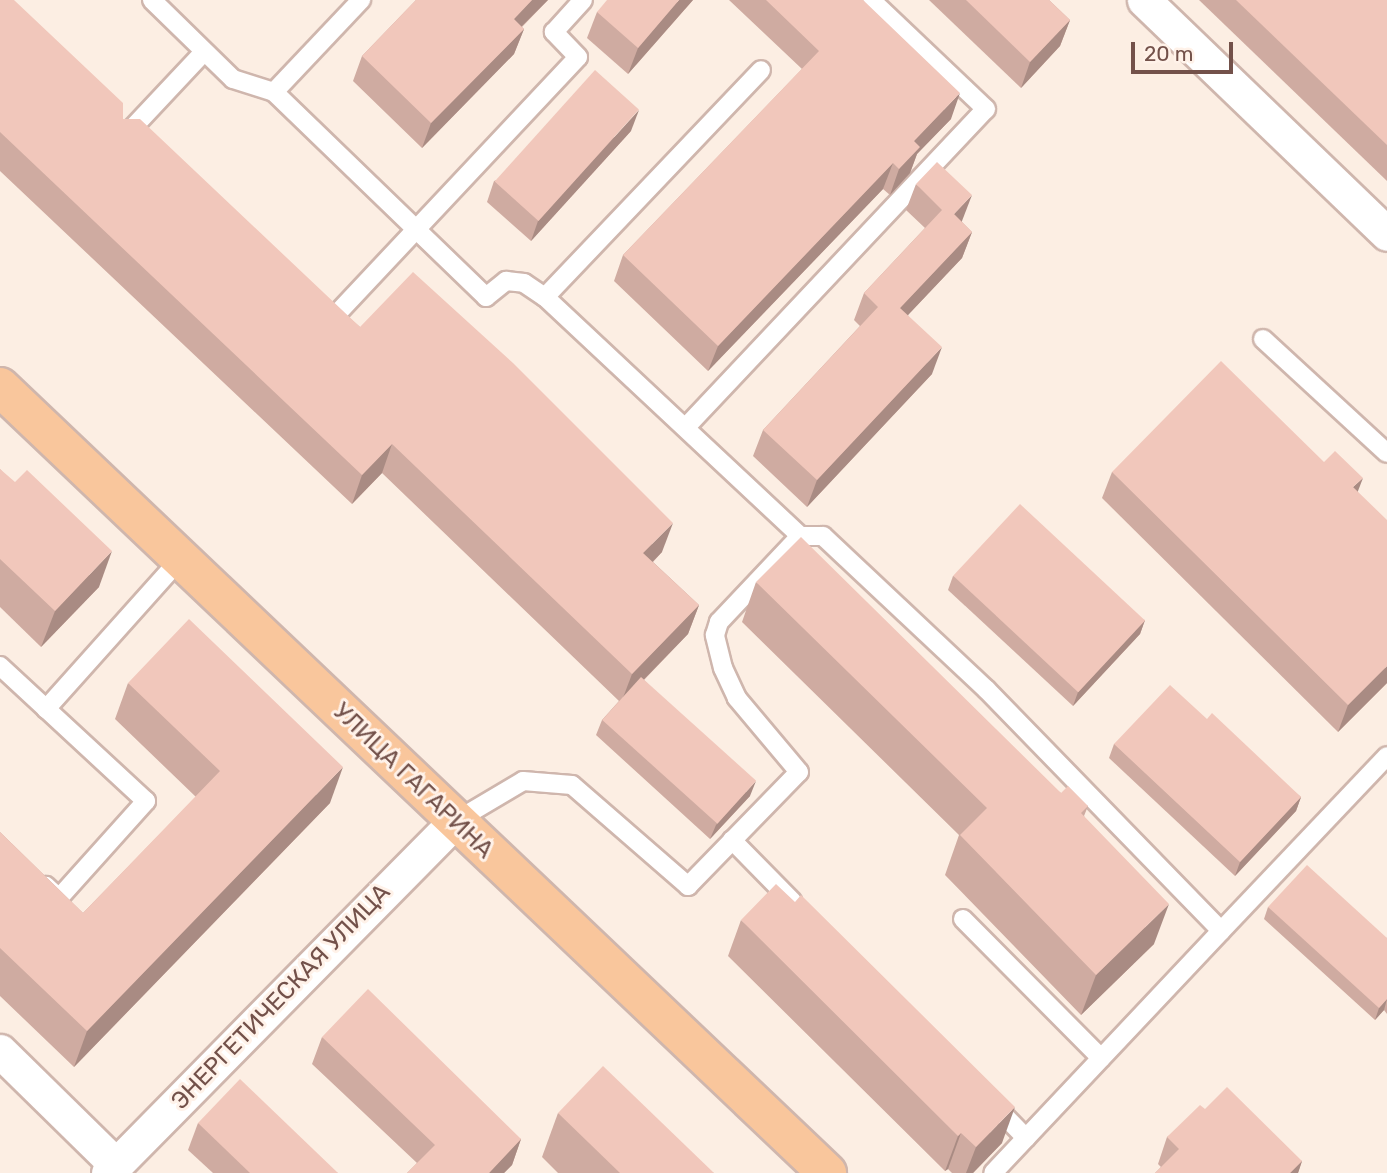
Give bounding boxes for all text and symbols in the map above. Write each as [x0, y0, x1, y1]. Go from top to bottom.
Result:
scale bar [1135, 28, 1236, 72]
text: 20 m [1144, 41, 1193, 66]
street label: УЛИЦА ГАГАРИНА [327, 697, 499, 865]
street label: ЭНЕРГЕТИЧЕСКАЯ УЛИЦА [166, 878, 396, 1116]

